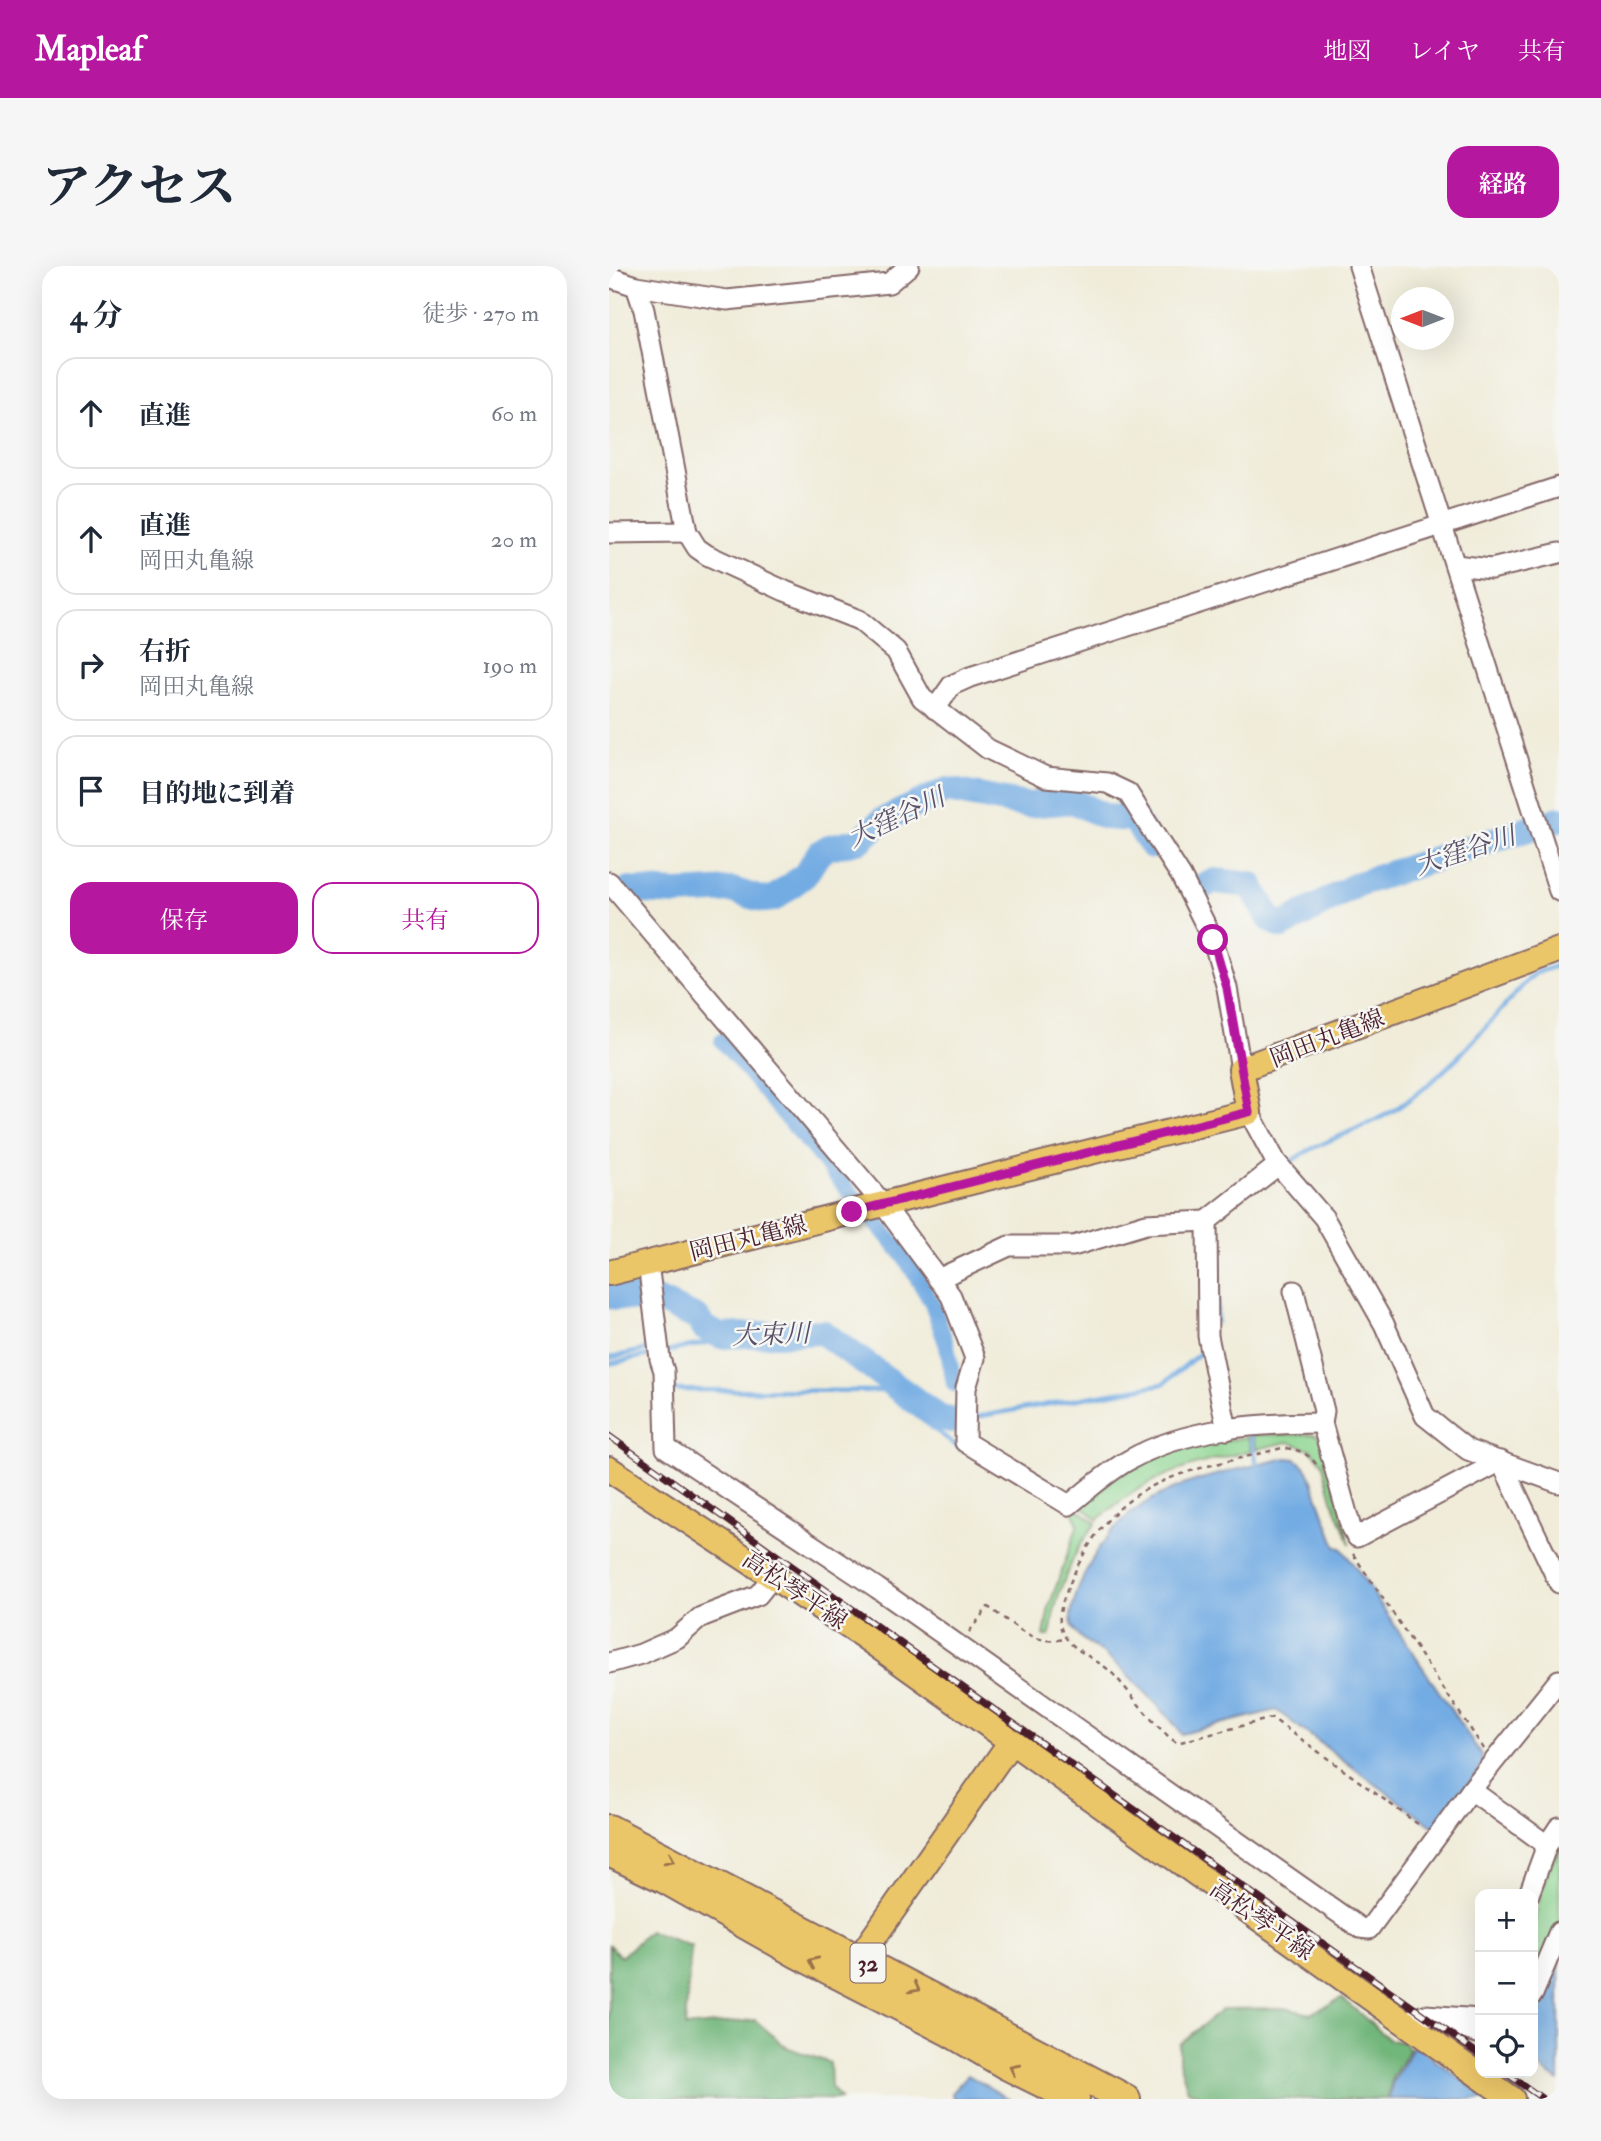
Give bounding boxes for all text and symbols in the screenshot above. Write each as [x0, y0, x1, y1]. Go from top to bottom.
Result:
text: Mapleaf [35, 29, 143, 70]
text: 地図 [1323, 36, 1371, 67]
text: レイヤ [1409, 36, 1480, 67]
text: 共有 [1518, 36, 1566, 67]
button: 経路 [1447, 146, 1559, 218]
text: アクセス [42, 157, 237, 218]
north arrow [1391, 287, 1454, 350]
text: 4 分 [70, 297, 123, 334]
text: 徒歩 · 270 m [422, 299, 539, 328]
icon: ahead [72, 394, 110, 432]
text: 60 m [491, 399, 537, 428]
text: 直進 [139, 400, 191, 432]
text: 直進 [139, 510, 191, 542]
icon: ahead [72, 520, 110, 558]
text: 20 m [491, 525, 537, 554]
text: 岡田丸亀線 [139, 546, 254, 575]
text: 右折 [139, 636, 191, 668]
icon: right [72, 646, 110, 684]
text: 190 m [483, 651, 537, 680]
text: 岡田丸亀線 [139, 672, 254, 701]
icon: arrive [72, 772, 110, 810]
text: 目的地に到着 [139, 778, 295, 810]
water label: 大窪谷川 [843, 780, 953, 854]
water label: 大窪谷川 [1411, 819, 1523, 882]
button: 保存 [70, 882, 298, 954]
button: 共有 [312, 882, 539, 954]
route start [1197, 924, 1228, 955]
street label: 岡田丸亀線 [1266, 1002, 1389, 1074]
route end [836, 1196, 867, 1227]
street label: 岡田丸亀線 [686, 1209, 810, 1268]
water label: 大束川 [731, 1318, 814, 1352]
street label: 高松琴平線 [736, 1544, 853, 1637]
one-way arrow [663, 1851, 675, 1865]
street label: 高松琴平線 [1204, 1873, 1320, 1968]
map controls [1475, 1889, 1538, 2078]
button: + [1475, 1889, 1538, 1952]
road number: 32 [851, 1944, 885, 1982]
button: − [1475, 1952, 1538, 2015]
one-way arrow [808, 1956, 820, 1970]
one-way arrow [908, 1980, 920, 1993]
button: locate [1475, 2015, 1538, 2078]
one-way arrow [1009, 2064, 1021, 2078]

